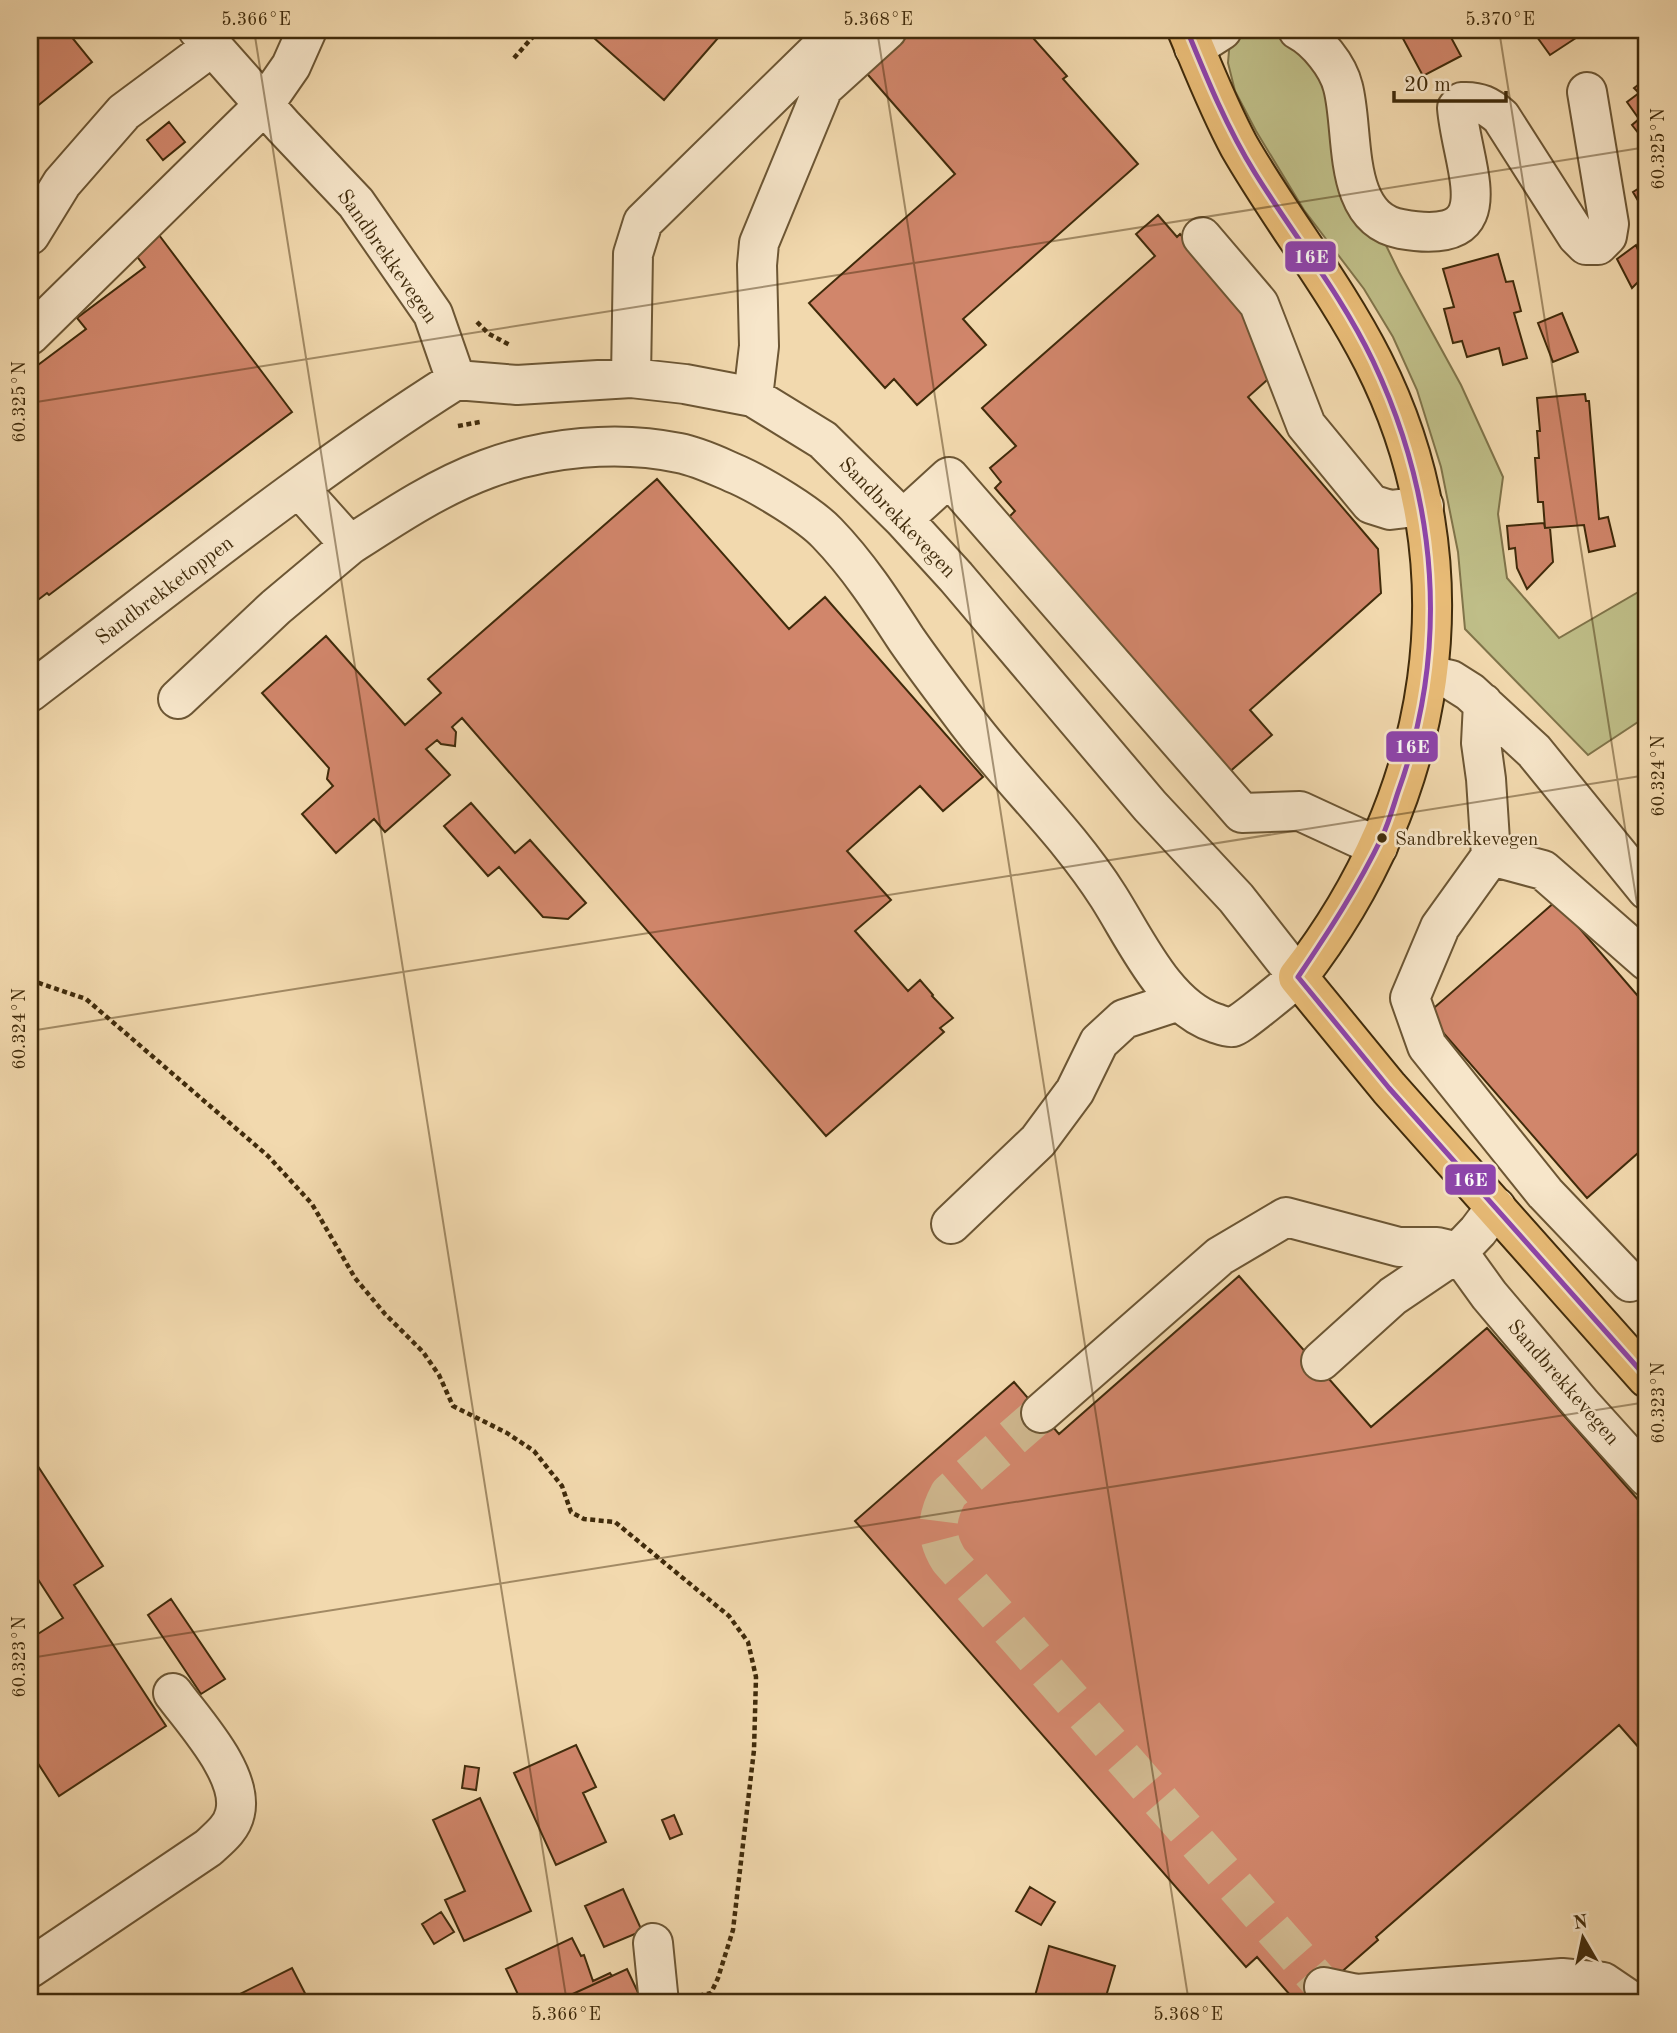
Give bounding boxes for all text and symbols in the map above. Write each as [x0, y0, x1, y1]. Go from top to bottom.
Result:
text: 5.366°E [221, 11, 291, 29]
text: 5.368°E [843, 11, 913, 29]
text: 5.370°E [1465, 11, 1535, 29]
scale bar [1394, 60, 1506, 104]
text: 20 m [1404, 75, 1451, 96]
text: 60.325°N [1650, 108, 1668, 190]
street label: Sandbrekkevegen [333, 186, 441, 328]
line badge: 16E [1284, 240, 1337, 273]
text: 16E [1293, 249, 1329, 268]
text: 60.325°N [11, 361, 29, 443]
street label: Sandbrekkevegen [834, 454, 959, 582]
street label: Sandbrekketoppen [92, 533, 238, 650]
line badge: 16E [1385, 730, 1439, 763]
text: 60.324°N [1650, 735, 1668, 817]
text: 16E [1394, 739, 1430, 758]
marker: Sandbrekkevegen [1375, 831, 1389, 845]
place label: Sandbrekkevegen [1395, 831, 1538, 850]
text: 60.324°N [11, 988, 29, 1070]
line badge: 16E [1444, 1163, 1497, 1196]
text: 16E [1452, 1172, 1488, 1191]
street label: Sandbrekkevegen [1503, 1316, 1623, 1450]
text: 60.323°N [1650, 1362, 1668, 1444]
text: 60.323°N [11, 1616, 29, 1698]
north arrow [1548, 1904, 1618, 1974]
text: N [1572, 1913, 1590, 1934]
text: 5.366°E [531, 2006, 601, 2024]
text: 5.368°E [1153, 2006, 1223, 2024]

